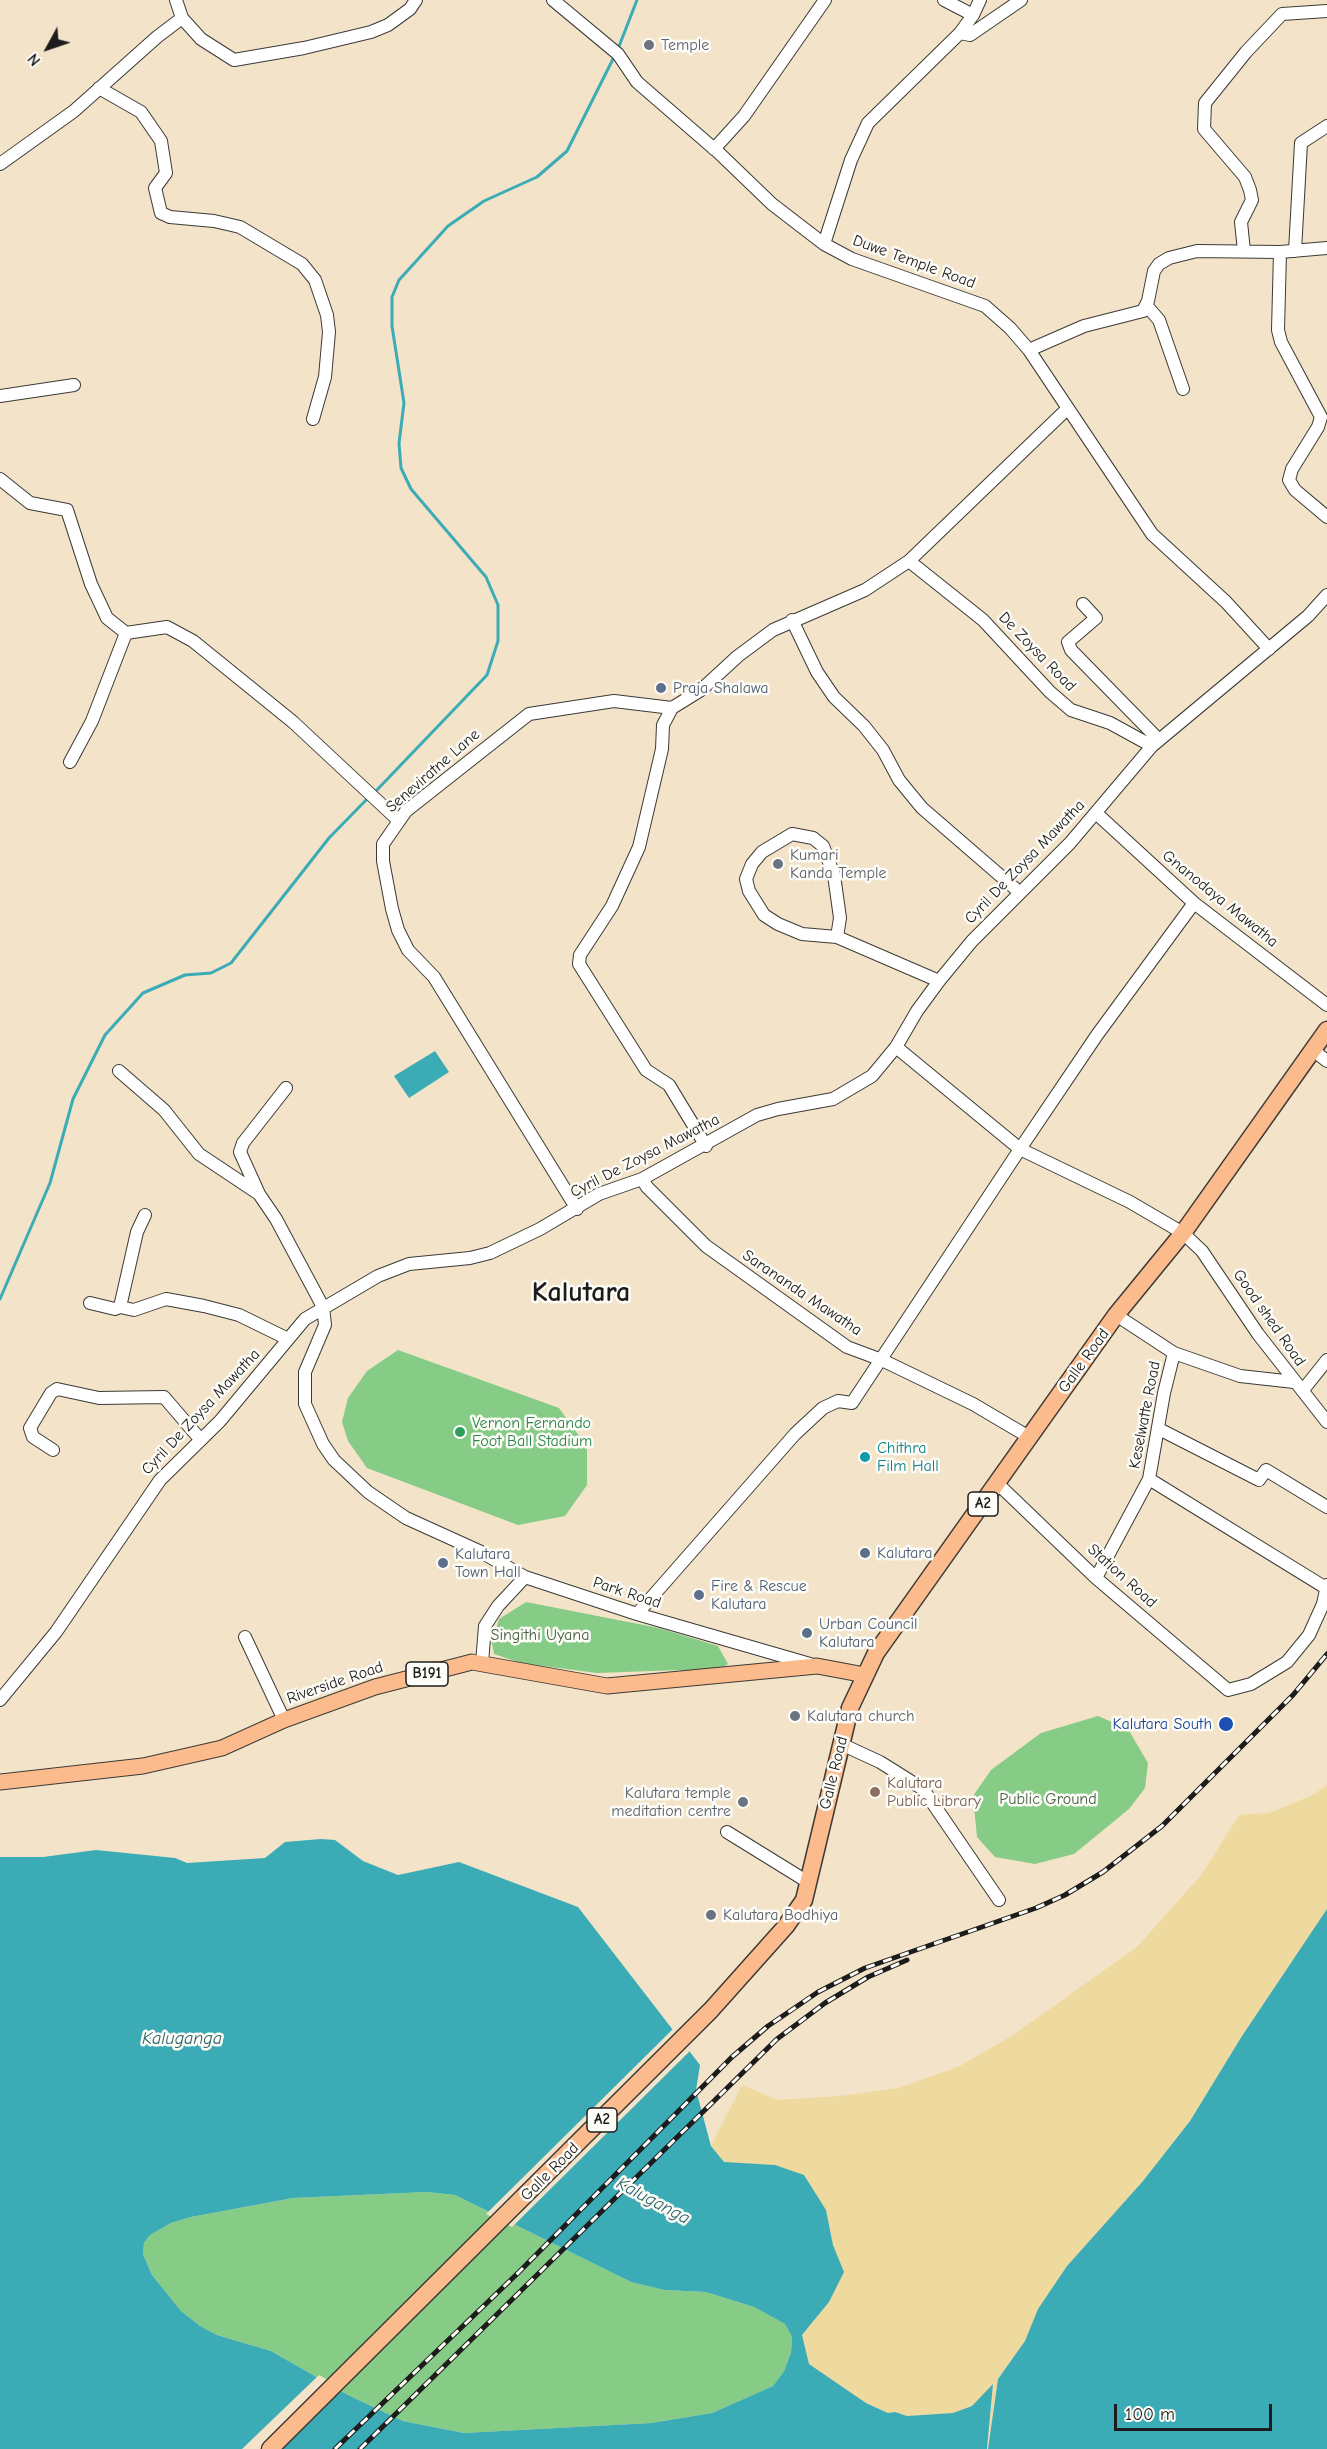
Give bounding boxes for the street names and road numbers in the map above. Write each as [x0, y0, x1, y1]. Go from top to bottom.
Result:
street label: Duwe Temple Road [850, 231, 978, 293]
street label: De Zoysa Road [994, 608, 1080, 696]
street label: Seneviratne Lane [382, 725, 484, 817]
street label: Cyril De Zoysa Mawatha [961, 796, 1089, 928]
street label: Gnanodaya Mawatha [1158, 846, 1282, 952]
street label: Cyril De Zoysa Mawatha [567, 1110, 723, 1202]
street label: Sarananda Mawatha [739, 1246, 865, 1340]
street label: Good shed Road [1228, 1266, 1310, 1370]
street label: Galle Road [1054, 1325, 1114, 1397]
street label: Cyril De Zoysa Mawatha [138, 1345, 264, 1479]
street label: Keselwatte Road [1125, 1360, 1165, 1470]
road number: A2 [968, 1492, 998, 1516]
street label: Station Road [1083, 1540, 1161, 1612]
street label: Park Road [590, 1573, 664, 1613]
street label: Riverside Road [284, 1658, 386, 1708]
road number: B191 [406, 1662, 448, 1686]
street label: Galle Road [816, 1734, 852, 1812]
road number: A2 [587, 2108, 617, 2132]
street label: Galle Road [517, 2139, 583, 2205]

